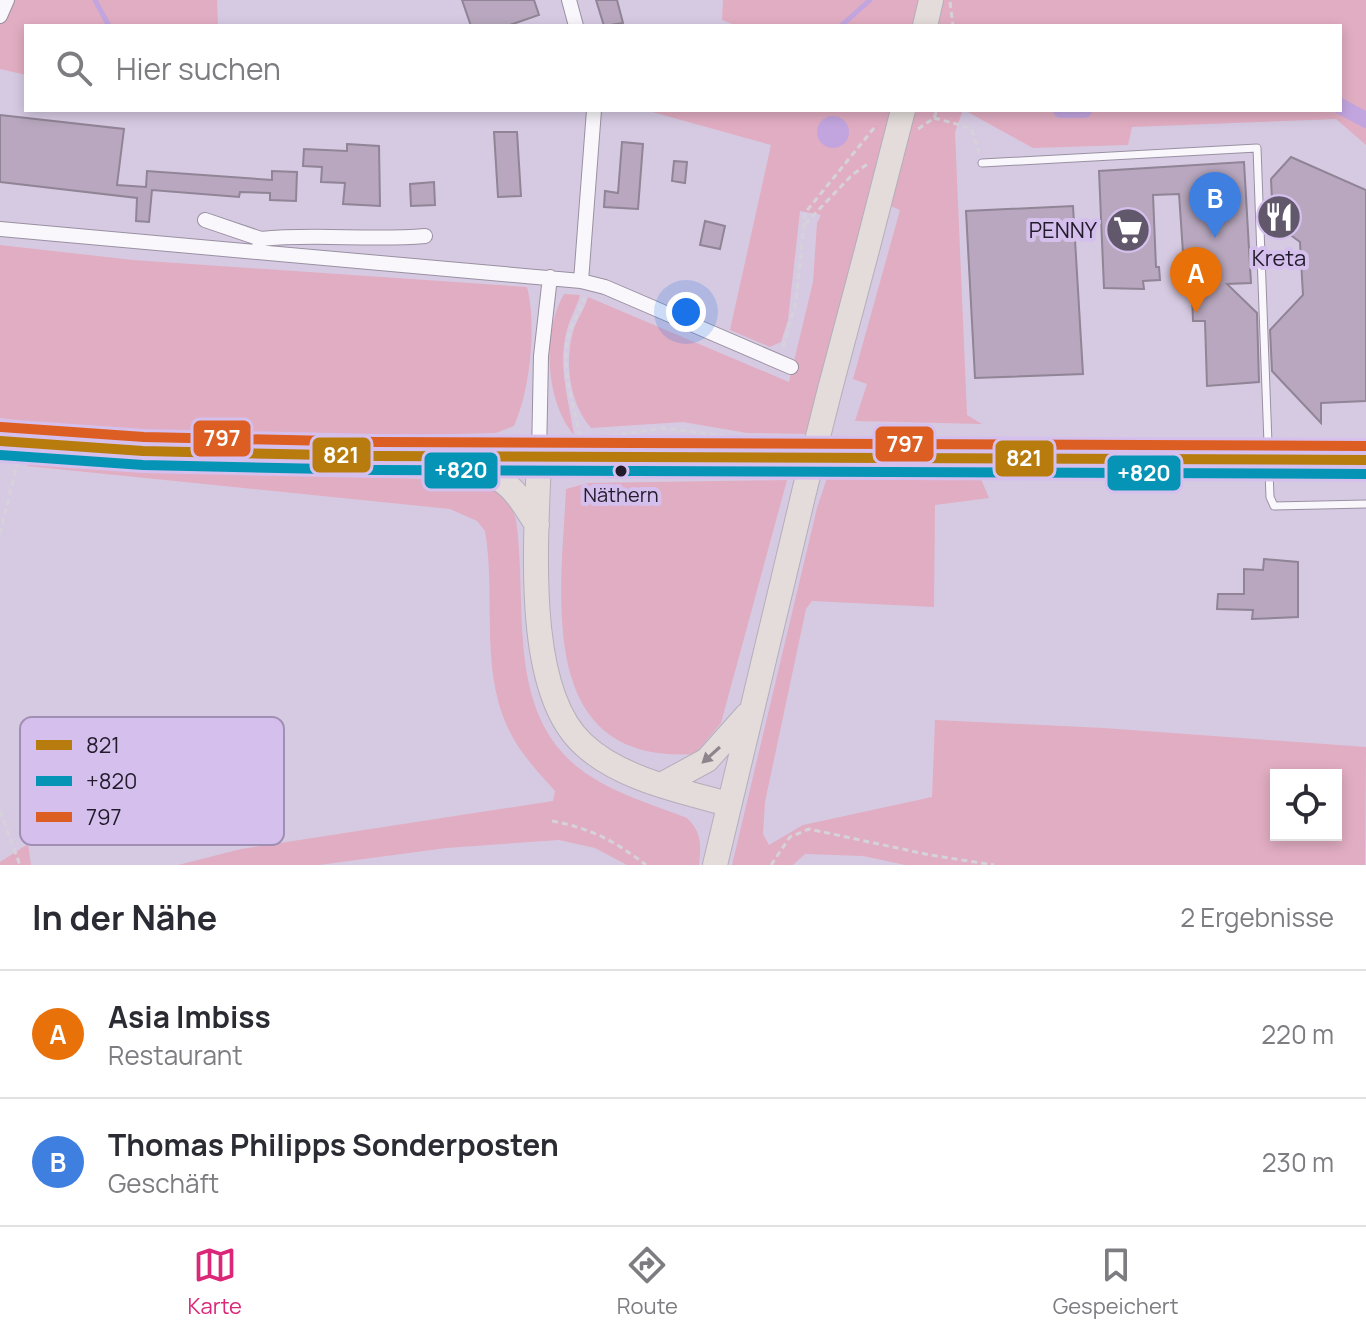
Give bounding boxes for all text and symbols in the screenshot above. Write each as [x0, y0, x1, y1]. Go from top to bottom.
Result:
search box [24, 24, 1342, 112]
icon: search [52, 46, 96, 90]
text: Hier suchen [116, 48, 281, 89]
pin: B [1189, 172, 1241, 238]
restaurant icon: Kreta [1255, 193, 1303, 241]
supermarket icon: PENNY [1104, 206, 1152, 254]
place label: PENNY [1029, 215, 1098, 245]
place label: Kreta [1252, 243, 1306, 273]
pin: A [1170, 247, 1222, 313]
your location [666, 292, 706, 332]
line badge: 797 [192, 419, 252, 458]
text: 797 [203, 423, 241, 453]
line badge: 797 [874, 425, 935, 463]
text: 797 [886, 429, 924, 459]
line badge: 821 [311, 436, 372, 474]
line badge: 821 [994, 439, 1055, 478]
text: 821 [323, 440, 359, 470]
text: 821 [1006, 443, 1042, 473]
line badge: +820 [423, 451, 499, 490]
line badge: +820 [1106, 454, 1182, 492]
text: +820 [434, 455, 488, 485]
text: +820 [1117, 458, 1171, 488]
marker: Näthern [613, 463, 629, 479]
place label: Näthern [583, 481, 659, 508]
legend [20, 717, 284, 845]
text: 821 [86, 730, 120, 760]
one-way arrow [701, 746, 721, 763]
text: +820 [86, 766, 137, 796]
map controls [1270, 769, 1342, 841]
button: locate [1270, 769, 1342, 841]
text: 797 [86, 802, 121, 832]
text: In der Nähe [32, 894, 217, 940]
text: 2 Ergebnisse [1180, 899, 1334, 935]
text: Asia Imbiss [108, 996, 271, 1037]
text: A [49, 1016, 67, 1052]
text: 220 m [1261, 1016, 1334, 1052]
text: Restaurant [108, 1037, 243, 1073]
text: Thomas Philipps Sonderposten [108, 1124, 559, 1165]
text: B [50, 1144, 66, 1180]
text: 230 m [1262, 1144, 1334, 1180]
text: Geschäft [108, 1165, 219, 1201]
tab: Karte [187, 1243, 242, 1321]
tab: Route [617, 1243, 678, 1321]
tab: Gespeichert [1053, 1243, 1179, 1321]

